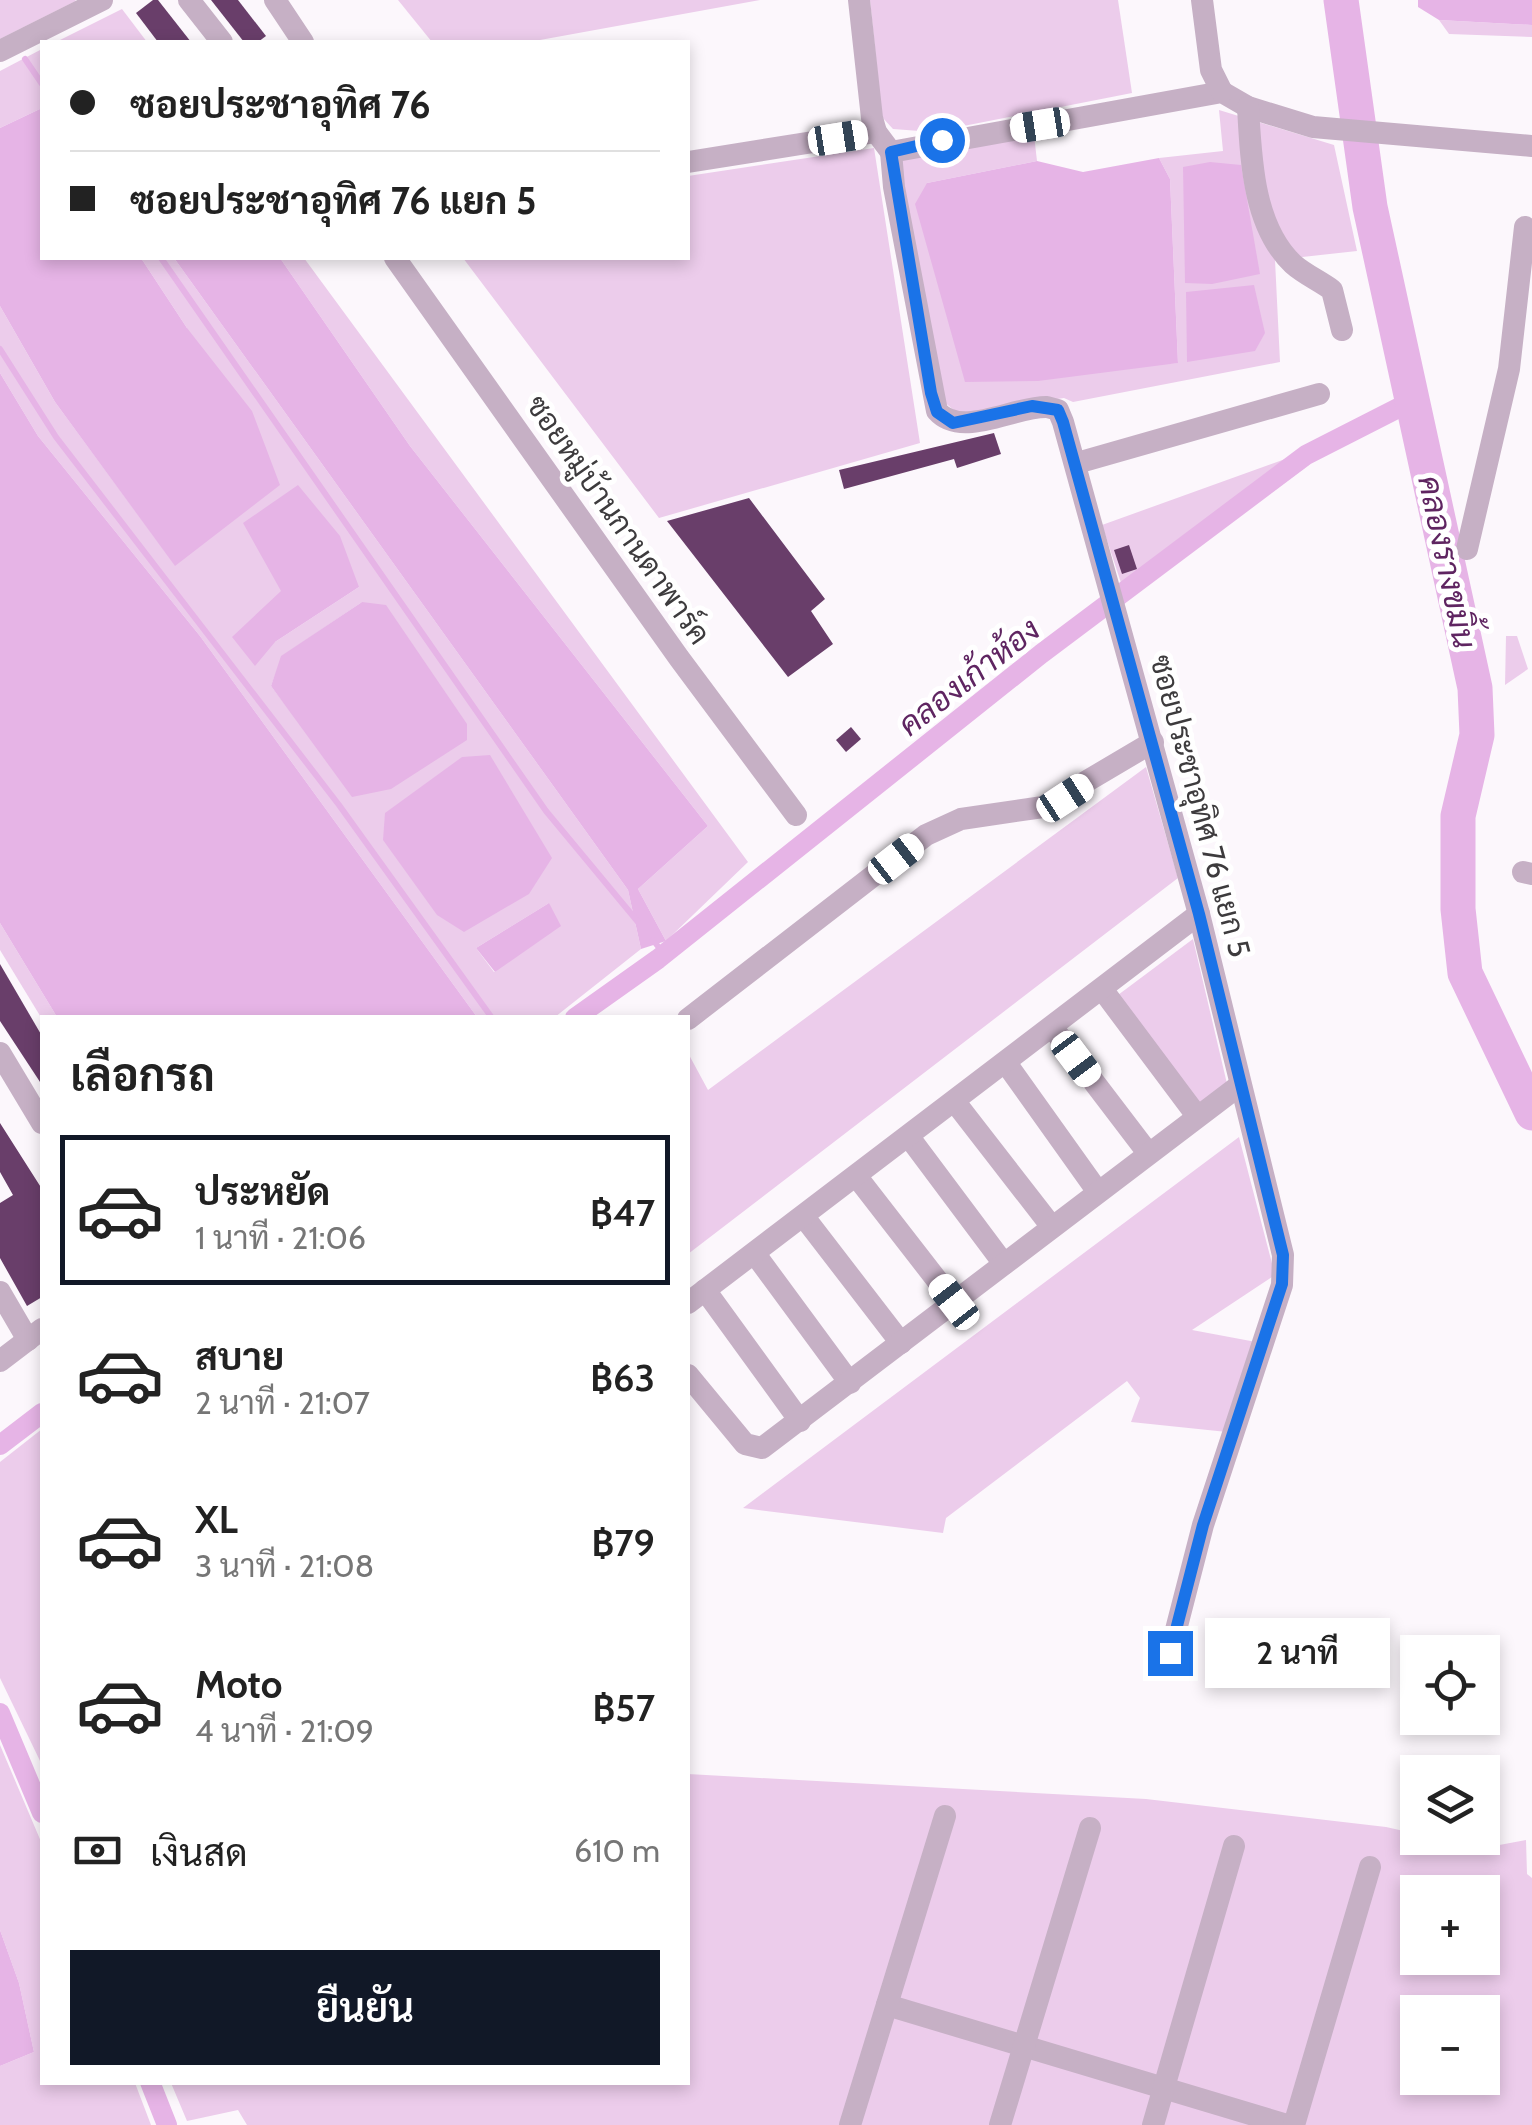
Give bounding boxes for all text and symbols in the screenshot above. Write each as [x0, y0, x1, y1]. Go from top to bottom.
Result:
text: ซอยประชาอุทิศ 76 [130, 81, 431, 128]
car [1008, 105, 1072, 145]
car [806, 118, 870, 158]
route start [920, 118, 965, 163]
text: ซอยประชาอุทิศ 76 แยก 5 [130, 177, 536, 224]
street label: ซอยหมู่บ้านกานดาพาร์ค [517, 387, 720, 653]
water label: คลองรางขมิ้น [1410, 470, 1493, 652]
water label: คลองเก้าห้อง [890, 609, 1047, 744]
street label: ซอยประชาอุทิศ 76 แยก 5 [1139, 651, 1259, 962]
car [1032, 769, 1098, 827]
car [863, 829, 929, 889]
car [1046, 1026, 1106, 1092]
text: เลือกรถ [70, 1048, 215, 1102]
icon: car [75, 1165, 165, 1255]
text: ประหยัด [195, 1168, 330, 1215]
text: ฿47 [590, 1189, 655, 1236]
text: 1 นาที · 21:06 [195, 1218, 366, 1257]
car [924, 1269, 984, 1335]
icon: car [75, 1330, 165, 1420]
text: สบาย [195, 1333, 284, 1380]
text: ฿63 [590, 1354, 655, 1401]
text: 2 นาที · 21:07 [195, 1383, 370, 1422]
icon: car [75, 1495, 165, 1585]
text: XL [195, 1496, 238, 1543]
text: ฿79 [592, 1519, 655, 1566]
text: 3 นาที · 21:08 [195, 1546, 374, 1585]
callout: 2 นาที [1205, 1618, 1390, 1688]
route end [1148, 1631, 1193, 1676]
text: 2 นาที [1256, 1633, 1339, 1672]
map controls [1400, 1635, 1500, 2095]
button: locate [1400, 1635, 1500, 1735]
icon: car [75, 1660, 165, 1750]
text: Moto [195, 1661, 282, 1708]
text: ฿57 [592, 1684, 655, 1731]
text: 4 นาที · 21:09 [195, 1711, 374, 1750]
button: layers [1400, 1755, 1500, 1855]
icon: cash [70, 1823, 125, 1878]
text: เงินสด [150, 1829, 248, 1876]
text: 610 m [574, 1831, 660, 1870]
button: + [1400, 1875, 1500, 1975]
button: ยืนยัน [70, 1950, 660, 2065]
button: − [1400, 1995, 1500, 2095]

